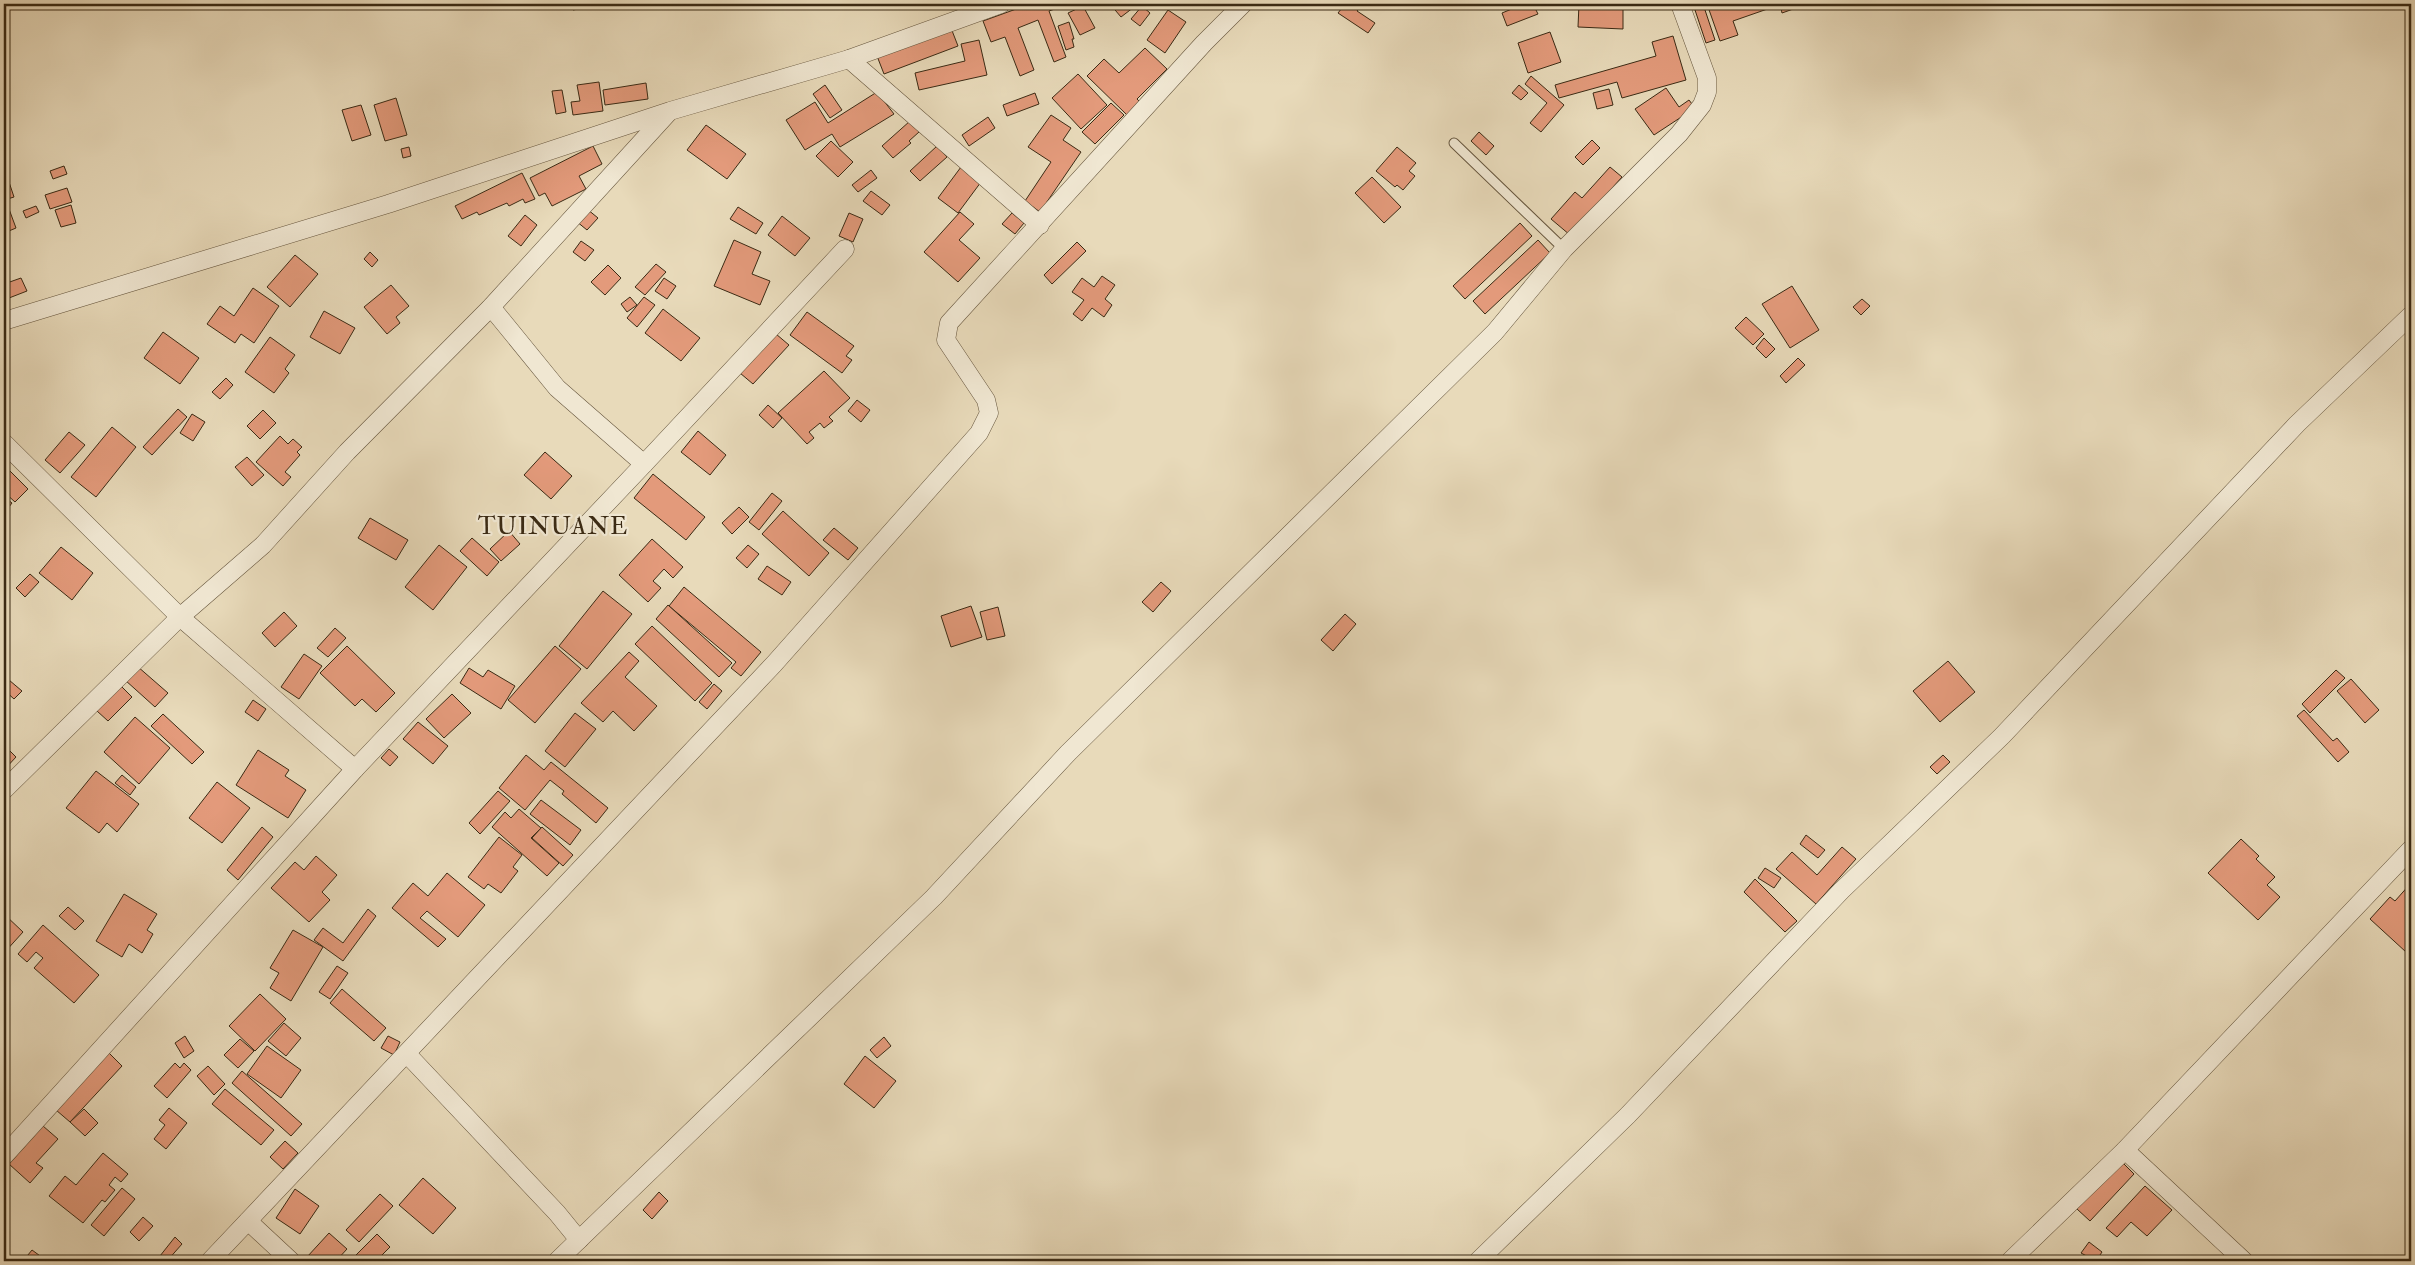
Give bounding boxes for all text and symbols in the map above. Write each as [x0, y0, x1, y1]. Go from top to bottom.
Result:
district label: TUINUANE [478, 511, 628, 542]

